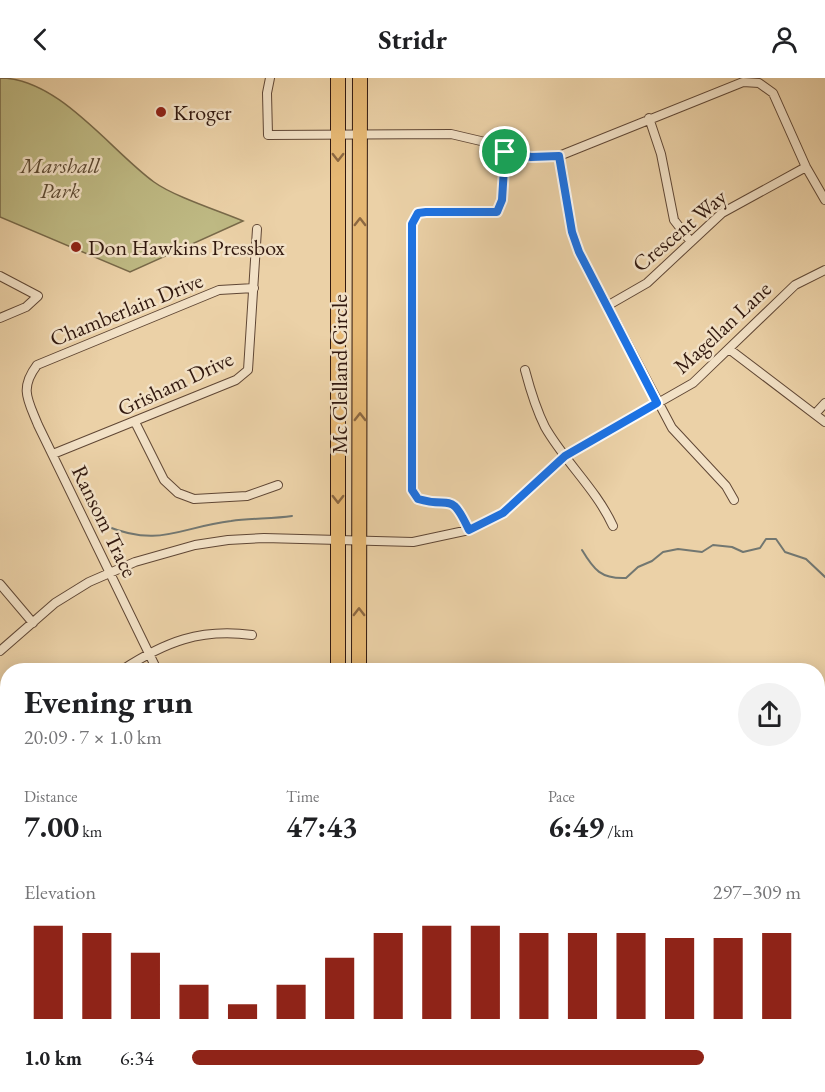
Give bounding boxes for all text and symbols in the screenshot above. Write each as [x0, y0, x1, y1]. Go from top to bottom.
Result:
text: Stridr [378, 22, 447, 57]
icon: back [24, 23, 57, 56]
icon: person [768, 23, 801, 56]
place label: Kroger [173, 98, 232, 127]
marker: Kroger [154, 105, 168, 119]
pin [479, 126, 530, 177]
icon: arrive [488, 135, 521, 168]
park label: Marshall Park [18, 151, 100, 205]
one-way arrow [332, 153, 344, 162]
street label: Crescent Way [626, 182, 733, 278]
one-way arrow [354, 218, 366, 227]
place label: Don Hawkins Pressbox [88, 233, 285, 262]
marker: Don Hawkins Pressbox [69, 240, 83, 254]
street label: Chamberlain Drive [45, 265, 207, 353]
street label: Magellan Lane [667, 274, 778, 380]
street label: Mc Clelland Circle [325, 294, 354, 454]
street label: Grisham Drive [113, 344, 238, 423]
one-way arrow [354, 413, 366, 422]
street label: Ransom Trace [65, 460, 144, 582]
one-way arrow [332, 495, 344, 504]
one-way arrow [353, 608, 366, 617]
text: Evening run [24, 680, 193, 723]
button: share [738, 683, 801, 746]
text: 20:09 · 7 × 1.0 km [24, 724, 162, 750]
text: Distance [24, 786, 77, 807]
text: Time [286, 786, 319, 807]
text: Pace [548, 786, 575, 807]
text: 7.00 [24, 807, 79, 846]
text: 47:43 [286, 807, 358, 846]
text: 6:49 [548, 807, 604, 846]
text: km [79, 821, 102, 842]
text: /km [604, 821, 634, 842]
text: Elevation [24, 879, 96, 905]
text: 297–309 m [713, 879, 801, 905]
text: 1.0 km [24, 1045, 82, 1071]
text: 6:34 [120, 1045, 154, 1071]

